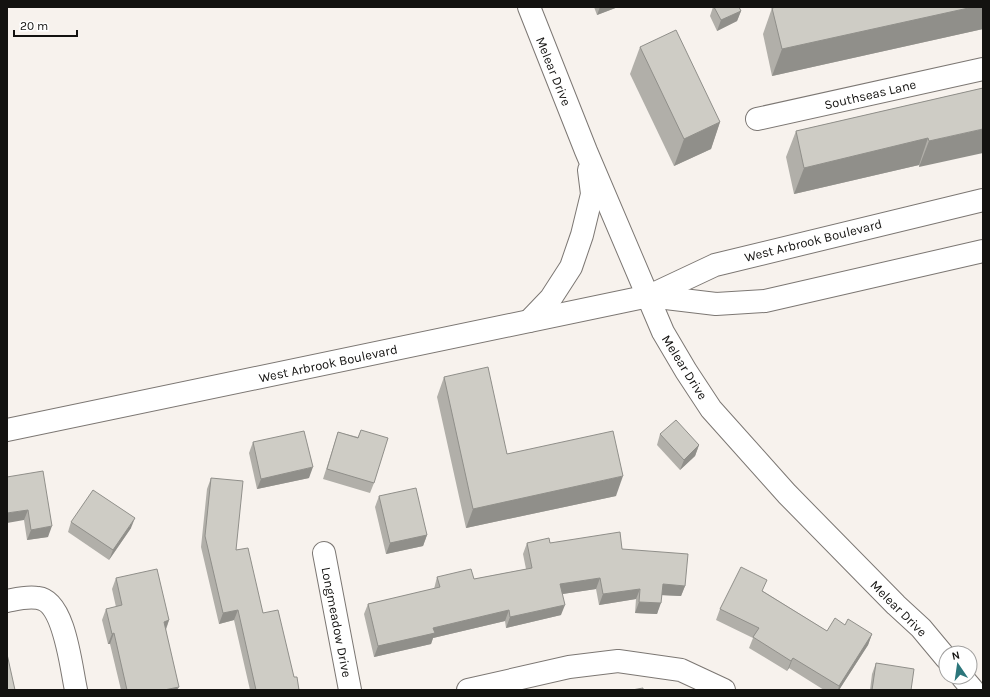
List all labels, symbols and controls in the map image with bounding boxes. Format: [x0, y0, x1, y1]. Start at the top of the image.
scale bar [14, 12, 77, 38]
text: 20 m [20, 19, 48, 33]
street label: Melear Drive [533, 34, 574, 108]
street label: Southseas Lane [823, 77, 918, 112]
street label: West Arbrook Boulevard [743, 216, 884, 265]
street label: Melear Drive [659, 332, 711, 403]
street label: West Arbrook Boulevard [257, 341, 399, 386]
street label: Longmeadow Drive [318, 566, 355, 679]
street label: Melear Drive [867, 577, 930, 640]
north arrow [938, 645, 978, 685]
text: N [951, 649, 961, 663]

